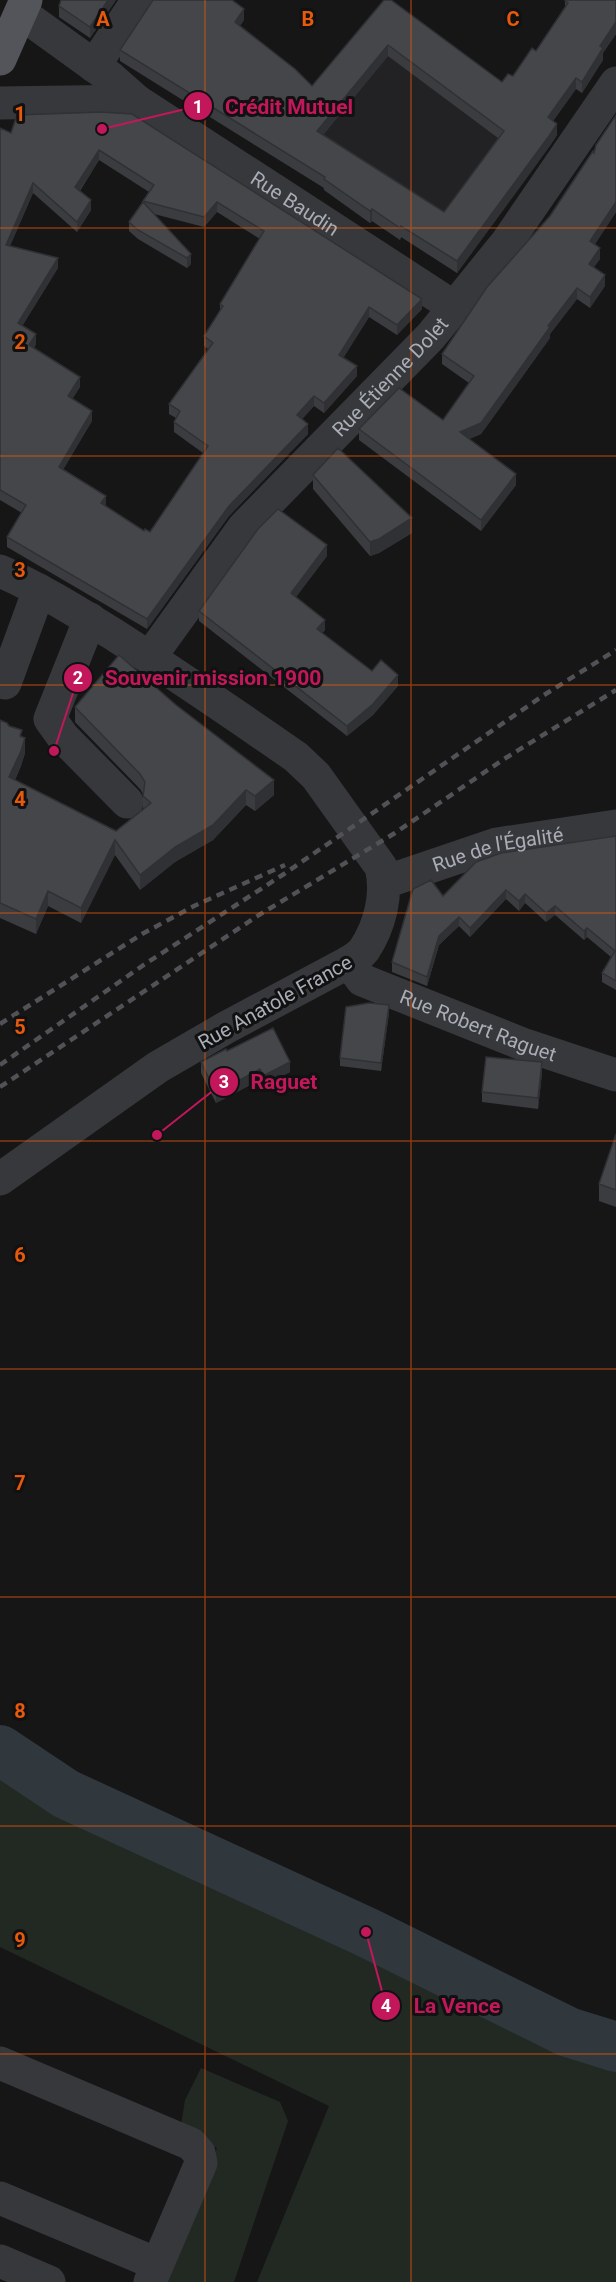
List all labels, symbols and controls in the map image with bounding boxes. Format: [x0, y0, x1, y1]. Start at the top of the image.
text: A [96, 7, 110, 31]
text: B [302, 7, 314, 31]
text: C [506, 7, 520, 31]
callout: Crédit Mutuel [183, 87, 366, 126]
text: Crédit Mutuel [225, 95, 353, 119]
text: 1 [193, 96, 203, 117]
text: 1 [14, 102, 26, 126]
street label: Rue Baudin [246, 166, 344, 241]
street label: Rue Étienne Dolet [327, 312, 453, 442]
text: 2 [14, 330, 26, 354]
text: 3 [14, 558, 26, 582]
callout: Souvenir mission 1900 [63, 658, 334, 697]
text: Souvenir mission 1900 [105, 666, 321, 690]
text: 2 [73, 667, 83, 688]
text: 4 [14, 787, 26, 811]
street label: Rue de l'Égalité [429, 822, 565, 877]
street label: Rue Anatole France [194, 950, 356, 1054]
street label: Rue Robert Raguet [396, 984, 559, 1067]
text: 5 [14, 1015, 26, 1039]
callout: Raguet [209, 1062, 330, 1101]
text: Raguet [251, 1070, 317, 1094]
text: 3 [219, 1071, 229, 1092]
text: 6 [14, 1243, 26, 1267]
text: 7 [14, 1471, 26, 1495]
text: 8 [14, 1699, 26, 1723]
text: 9 [14, 1928, 26, 1952]
callout: La Vence [371, 1987, 512, 2026]
text: La Vence [414, 1994, 500, 2018]
text: 4 [381, 1995, 391, 2016]

